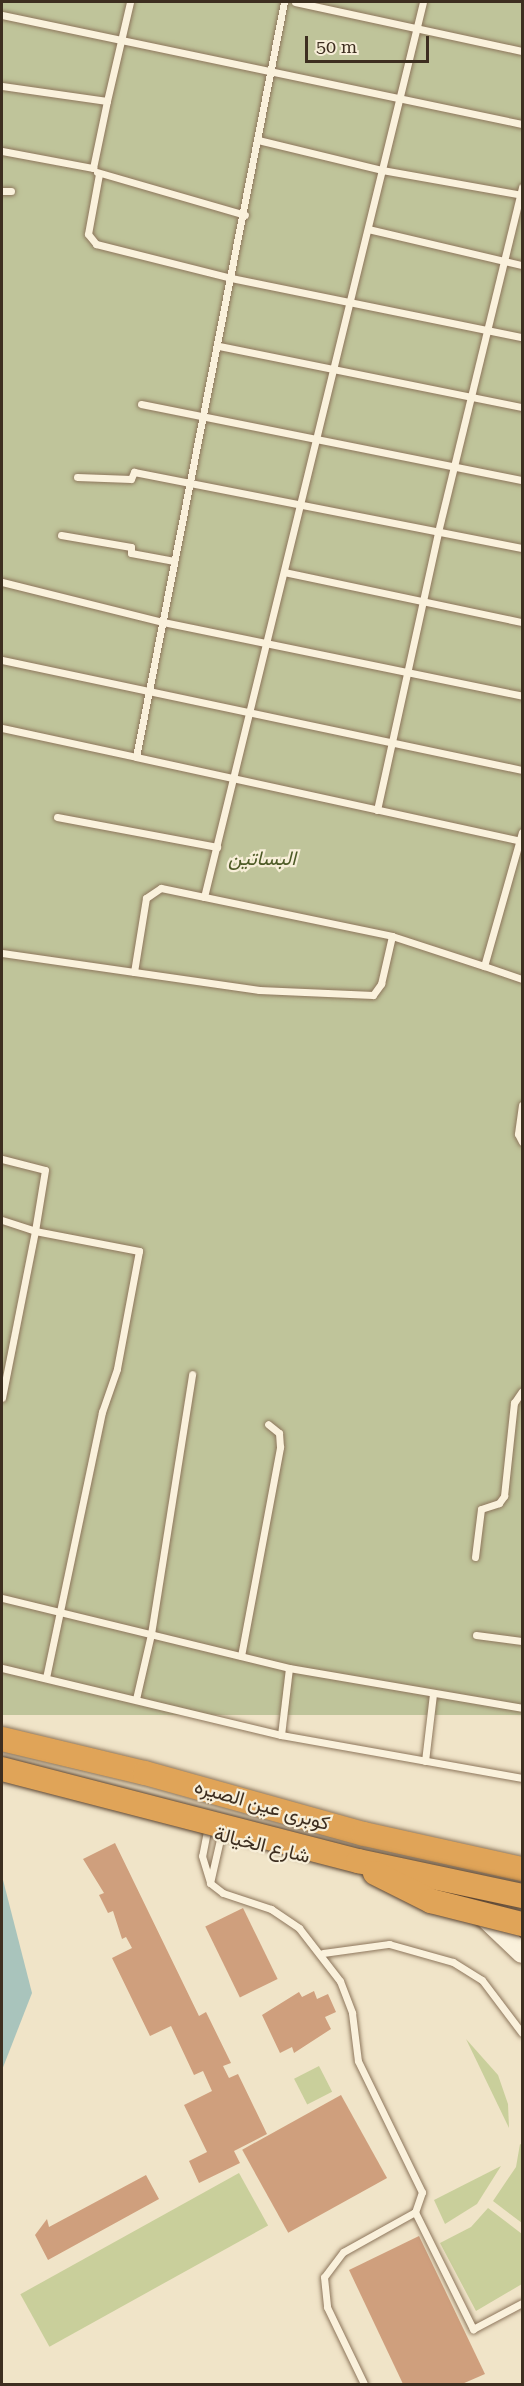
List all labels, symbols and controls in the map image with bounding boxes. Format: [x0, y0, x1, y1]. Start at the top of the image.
scale bar [308, 24, 432, 62]
text: 50 m [316, 36, 357, 57]
park label: البساتين [228, 846, 296, 870]
street label: كوبرى عين الصيره [192, 1774, 332, 1836]
street label: شارع الخيالة [212, 1822, 312, 1868]

